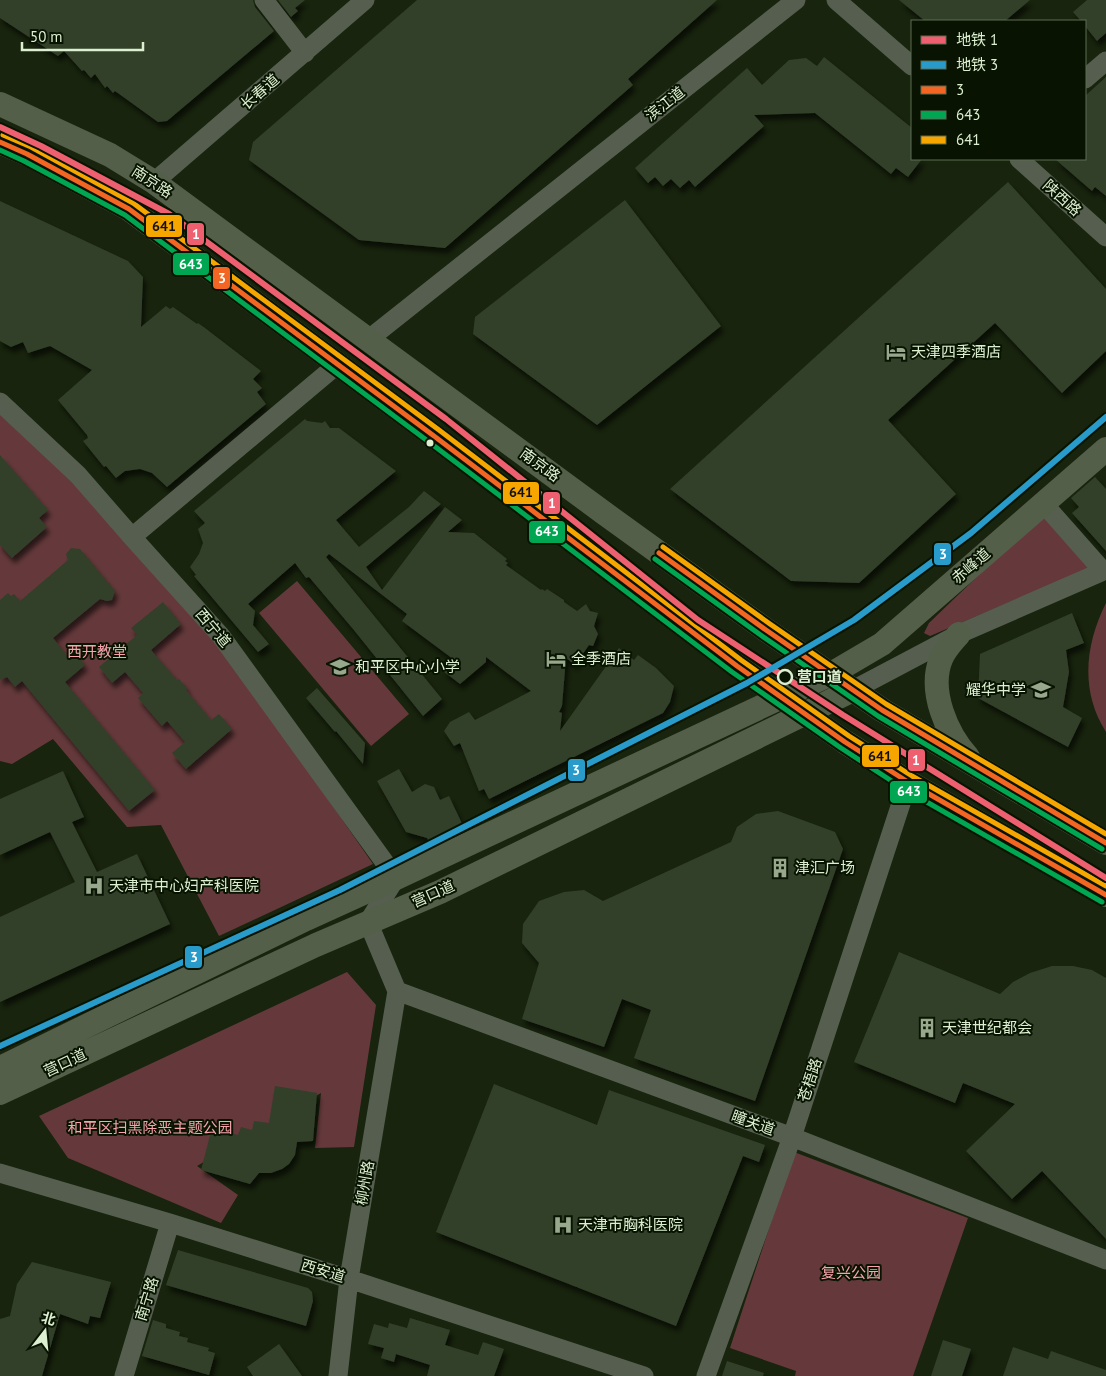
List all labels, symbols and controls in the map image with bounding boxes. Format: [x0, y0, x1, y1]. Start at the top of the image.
scale bar [22, 20, 144, 52]
legend [911, 20, 1086, 160]
text: 50 m [30, 27, 63, 46]
text: 地铁 1 [956, 30, 998, 49]
text: 地铁 3 [956, 55, 998, 74]
street label: 长春道 [236, 70, 283, 114]
text: 3 [956, 80, 964, 99]
street label: 滨江道 [641, 82, 688, 125]
text: 643 [956, 105, 981, 124]
text: 641 [956, 130, 981, 149]
street label: 南京路 [128, 161, 176, 202]
street label: 陕西路 [1039, 176, 1085, 220]
line badge: 641 [145, 214, 183, 238]
text: 641 [152, 217, 176, 235]
line badge: 1 [186, 222, 205, 246]
text: 1 [192, 225, 200, 243]
line badge: 643 [172, 252, 210, 276]
text: 643 [179, 255, 203, 273]
line badge: 3 [212, 266, 231, 290]
text: 3 [218, 269, 226, 287]
hotel icon: 天津四季酒店 [885, 341, 907, 363]
place label: 天津四季酒店 [911, 342, 1001, 361]
unlabelled marker [425, 438, 435, 448]
street label: 南京路 [517, 444, 564, 486]
line badge: 641 [502, 481, 540, 505]
text: 641 [509, 483, 533, 501]
line badge: 1 [542, 491, 561, 515]
text: 1 [548, 494, 556, 512]
line badge: 643 [528, 520, 566, 544]
text: 643 [535, 522, 559, 540]
line badge: 3 [933, 542, 952, 566]
street label: 赤峰道 [947, 544, 994, 588]
text: 3 [939, 545, 947, 563]
street label: 西宁道 [192, 604, 235, 651]
park label: 西开教堂 [67, 642, 127, 661]
hotel icon: 全季酒店 [545, 648, 567, 670]
place label: 全季酒店 [571, 649, 631, 668]
school or university icon: 和平区中心小学 [329, 656, 351, 678]
place label: 和平区中心小学 [355, 657, 460, 676]
place label: 营口道 [797, 667, 842, 686]
marker: 营口道 [777, 669, 793, 685]
school or university icon: 耀华中学 [1030, 679, 1052, 701]
place label: 耀华中学 [966, 680, 1026, 699]
line badge: 641 [861, 744, 900, 768]
text: 641 [868, 747, 892, 765]
line badge: 1 [907, 748, 926, 772]
text: 1 [912, 751, 920, 769]
line badge: 3 [567, 758, 586, 782]
text: 3 [572, 761, 580, 779]
line badge: 643 [889, 780, 928, 804]
text: 643 [897, 782, 921, 800]
building icon: 津汇广场 [769, 857, 791, 879]
place label: 津汇广场 [795, 858, 855, 877]
hospital icon: 天津市中心妇产科医院 [83, 875, 105, 897]
place label: 天津市中心妇产科医院 [109, 876, 259, 895]
street label: 营口道 [408, 876, 457, 911]
line badge: 3 [184, 945, 203, 969]
text: 3 [190, 948, 198, 966]
building icon: 天津世纪都会 [916, 1017, 938, 1039]
place label: 天津世纪都会 [942, 1018, 1032, 1037]
street label: 营口道 [40, 1044, 89, 1081]
street label: 苍梧路 [794, 1056, 826, 1104]
street label: 瞳关道 [729, 1106, 778, 1139]
park label: 和平区扫黑除恶主题公园 [67, 1118, 233, 1137]
street label: 柳州路 [351, 1159, 378, 1207]
hospital icon: 天津市胸科医院 [552, 1214, 574, 1236]
place label: 天津市胸科医院 [578, 1215, 683, 1234]
street label: 西安道 [299, 1255, 347, 1286]
park label: 复兴公园 [821, 1263, 881, 1282]
street label: 南宁路 [131, 1275, 162, 1323]
north arrow [20, 1306, 70, 1356]
text: 北 [39, 1308, 58, 1329]

